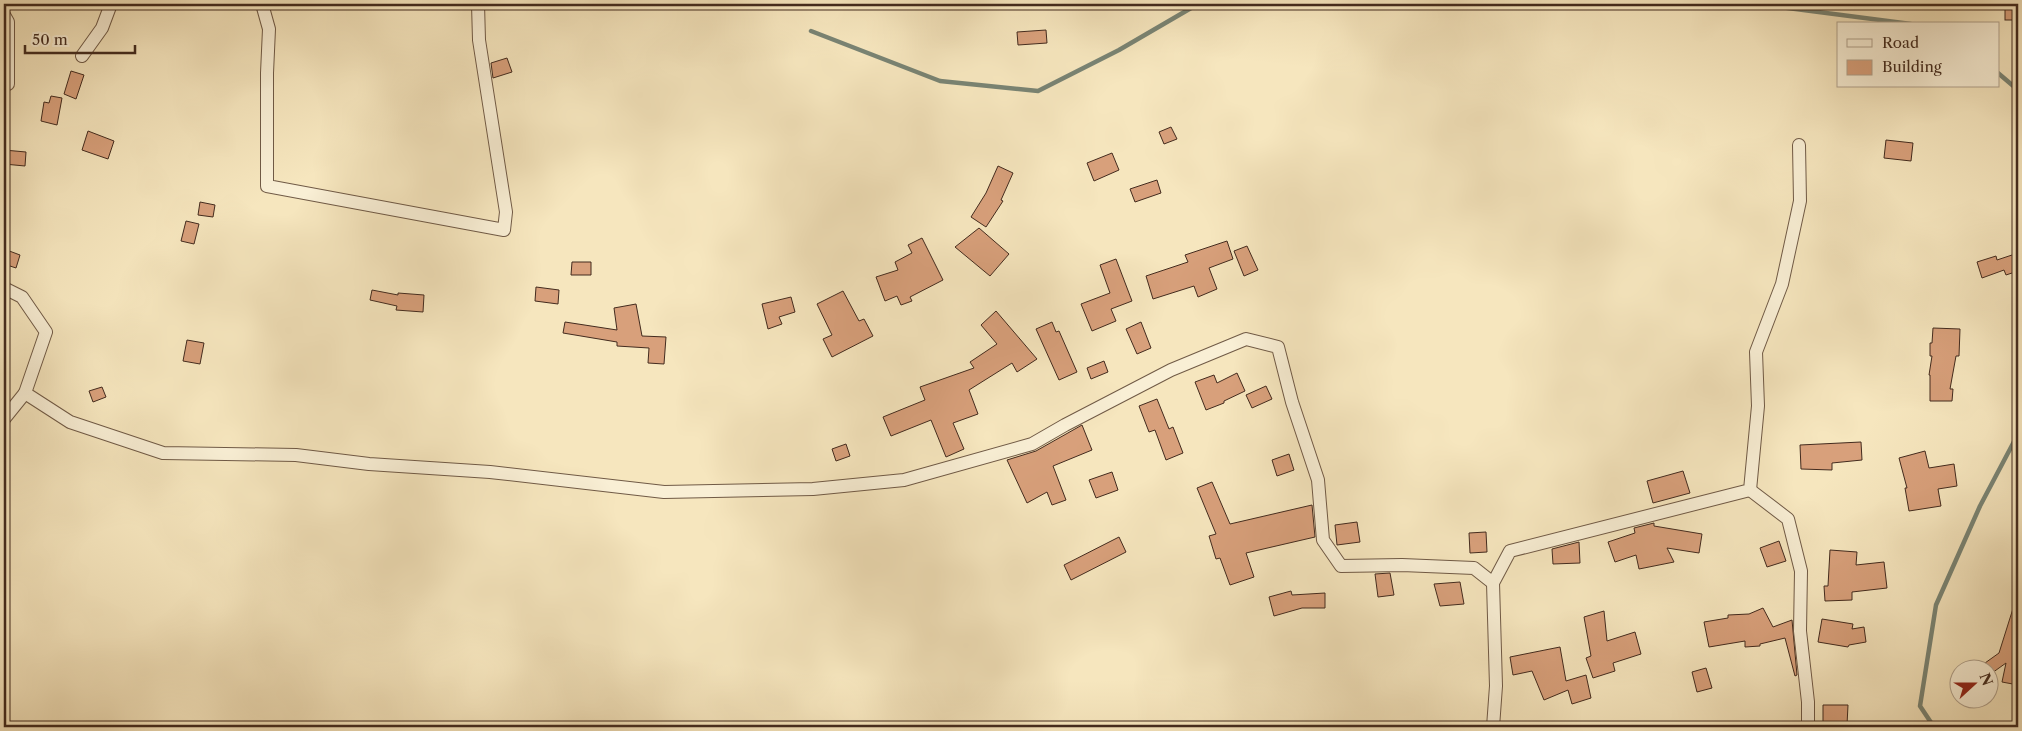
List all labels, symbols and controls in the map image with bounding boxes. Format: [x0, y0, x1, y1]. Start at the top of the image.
scale bar [25, 22, 135, 54]
legend [1837, 22, 2000, 88]
text: 50 m [32, 30, 68, 49]
text: Road [1882, 33, 1919, 52]
text: Building [1882, 57, 1942, 76]
north arrow [1950, 658, 2000, 708]
text: N [1976, 670, 1997, 688]

